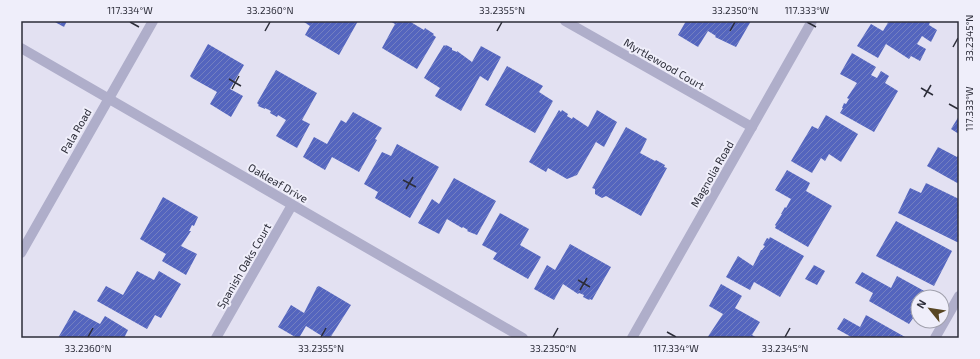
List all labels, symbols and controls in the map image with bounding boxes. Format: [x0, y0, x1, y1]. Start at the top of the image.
text: 117.334°W [107, 4, 153, 16]
text: 33.2360°N [246, 4, 294, 16]
text: 33.2355°N [479, 4, 525, 16]
text: 33.2350°N [712, 4, 758, 16]
text: 117.333°W [785, 4, 830, 16]
text: 33.2345°N [963, 15, 975, 61]
street label: Myrtlewood Court [622, 35, 707, 92]
text: 117.333°W [963, 86, 975, 131]
street label: Pala Road [58, 106, 94, 155]
street label: Magnolia Road [687, 138, 736, 209]
street label: Oakleaf Drive [246, 160, 310, 205]
street label: Spanish Oaks Court [214, 221, 273, 311]
north arrow [910, 289, 950, 329]
text: N [913, 297, 929, 310]
text: 33.2360°N [64, 342, 112, 354]
text: 33.2355°N [298, 342, 344, 354]
text: 33.2350°N [530, 342, 576, 354]
text: 117.334°W [653, 342, 699, 354]
text: 33.2345°N [762, 342, 808, 354]

